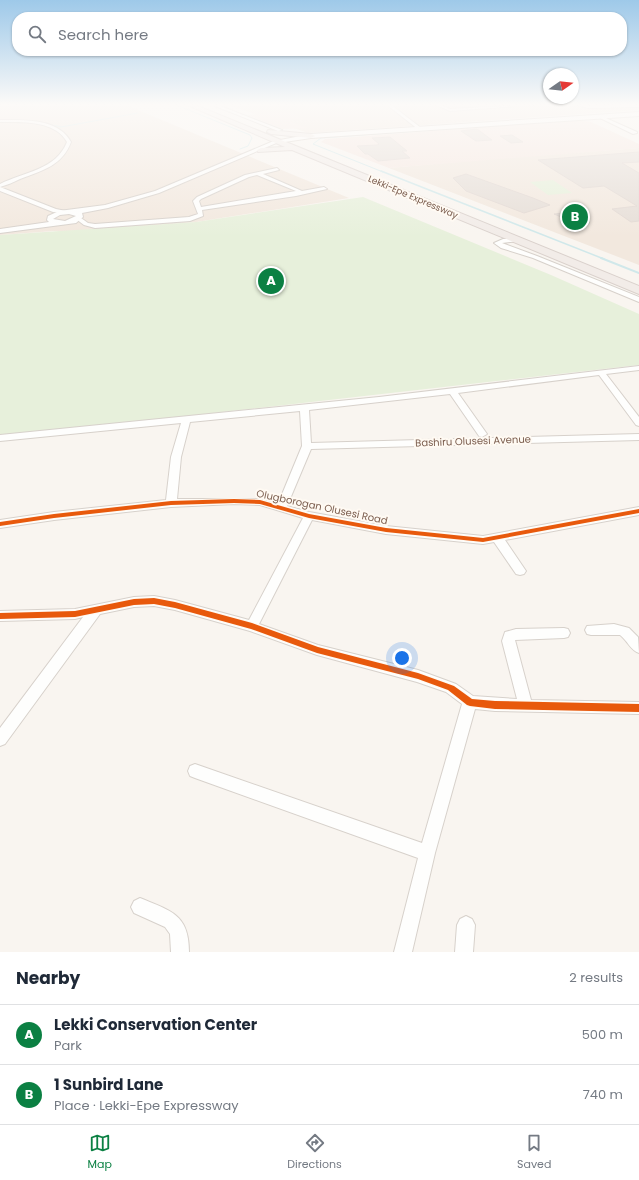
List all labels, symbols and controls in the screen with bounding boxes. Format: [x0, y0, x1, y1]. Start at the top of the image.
search box [12, 12, 627, 56]
icon: search [26, 23, 48, 45]
text: Search here [58, 24, 148, 45]
north arrow [543, 68, 579, 104]
street label: Lekki-Epe Expressway [366, 173, 460, 221]
pin: B [562, 202, 588, 232]
pin: A [258, 266, 284, 296]
street label: Bashiru Olusesi Avenue [415, 431, 531, 451]
street label: Olugborogan Olusesi Road [255, 486, 389, 528]
your location [392, 648, 412, 668]
text: Nearby [16, 966, 80, 990]
text: 2 results [569, 968, 623, 987]
text: Lekki Conservation Center [54, 1014, 257, 1035]
text: A [24, 1025, 34, 1044]
text: 500 m [582, 1025, 623, 1044]
text: Park [54, 1036, 82, 1055]
text: 1 Sunbird Lane [54, 1074, 163, 1095]
text: B [25, 1085, 33, 1104]
text: 740 m [583, 1085, 623, 1104]
text: Place · Lekki-Epe Expressway [54, 1096, 239, 1115]
tab: Map [88, 1132, 112, 1173]
tab: Directions [287, 1132, 342, 1173]
tab: Saved [517, 1132, 551, 1173]

